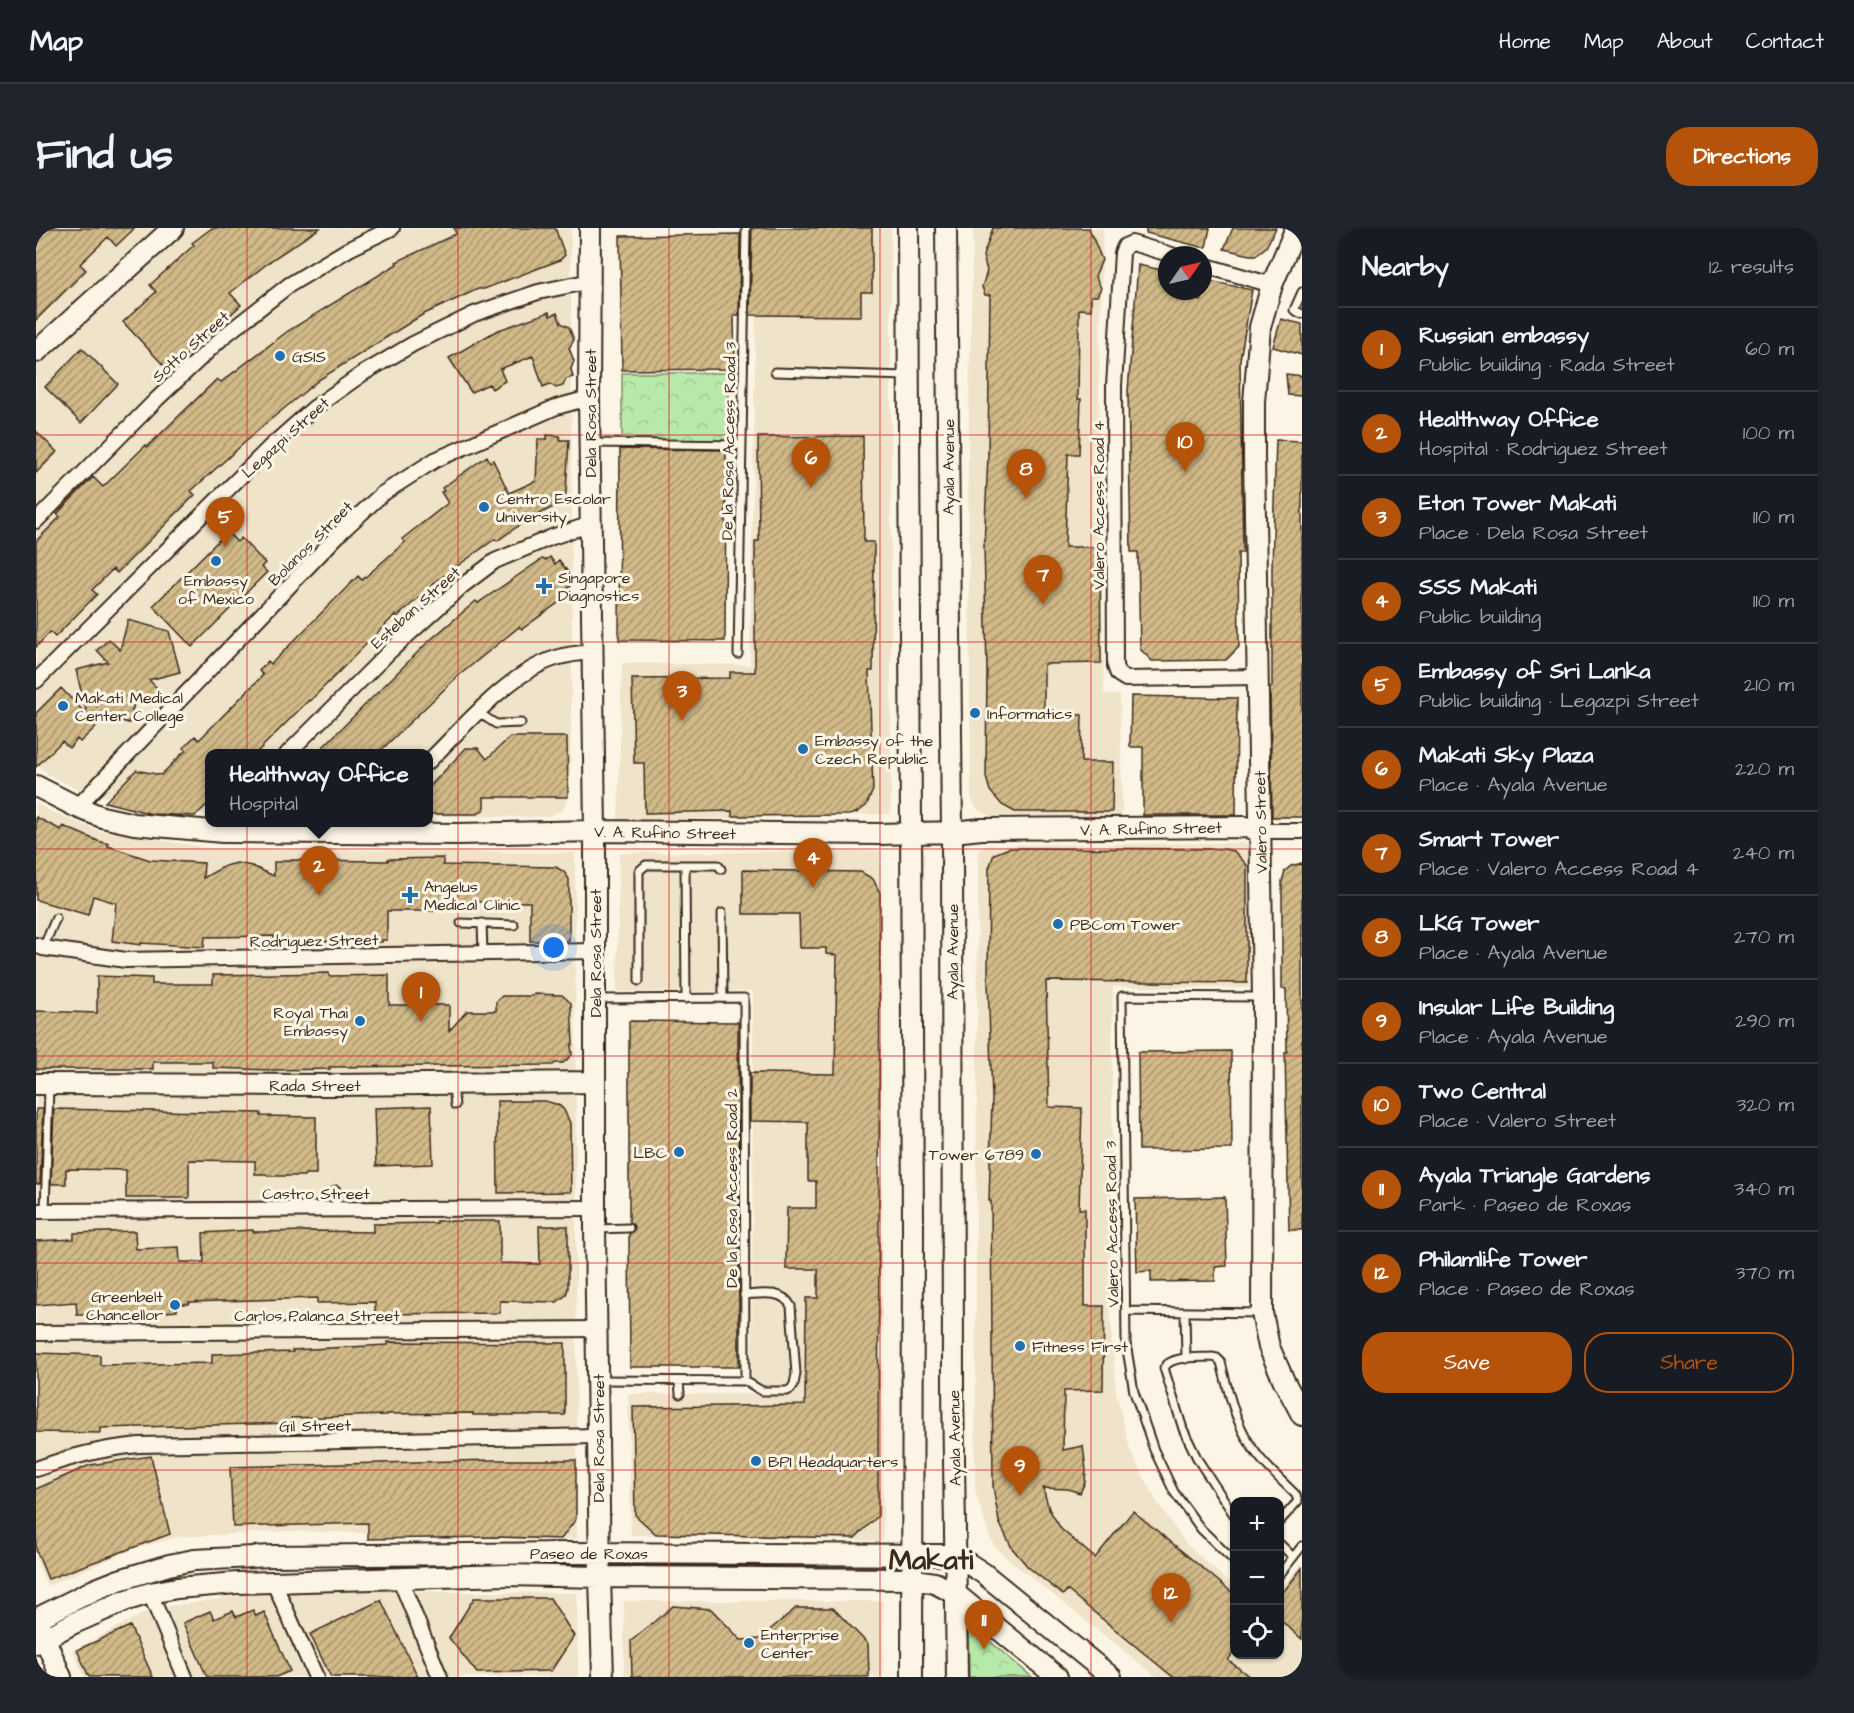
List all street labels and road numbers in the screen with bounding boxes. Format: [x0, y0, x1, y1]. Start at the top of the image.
street label: Sotto Street [147, 306, 234, 387]
street label: De la Rosa Access Road 3 [716, 342, 742, 540]
street label: Dela Rosa Street [580, 348, 602, 477]
street label: Legazpi Street [237, 392, 335, 484]
street label: Ayala Avenue [938, 419, 961, 515]
street label: Valero Access Road 4 [1088, 420, 1110, 590]
street label: Bolanos Street [263, 496, 358, 591]
street label: Esteban Street [366, 561, 466, 654]
street label: Valero Street [1249, 770, 1273, 874]
street label: V. A. Rufino Street [1080, 817, 1223, 841]
street label: V. A. Rufino Street [594, 821, 737, 845]
street label: Dela Rosa Street [585, 888, 607, 1017]
street label: Ayala Avenue [942, 904, 965, 1000]
street label: Rodriguez Street [250, 929, 379, 954]
street label: Rada Street [269, 1075, 361, 1097]
street label: De la Rosa Access Road 2 [721, 1088, 743, 1288]
street label: Valero Access Road 3 [1100, 1141, 1124, 1307]
street label: Castro Street [262, 1183, 370, 1205]
street label: Carlos Palanca Street [234, 1305, 400, 1327]
street label: Dela Rosa Street [588, 1373, 610, 1502]
street label: Ayala Avenue [943, 1389, 968, 1486]
street label: Gil Street [279, 1414, 352, 1438]
street label: Paseo de Roxas [530, 1543, 648, 1565]

